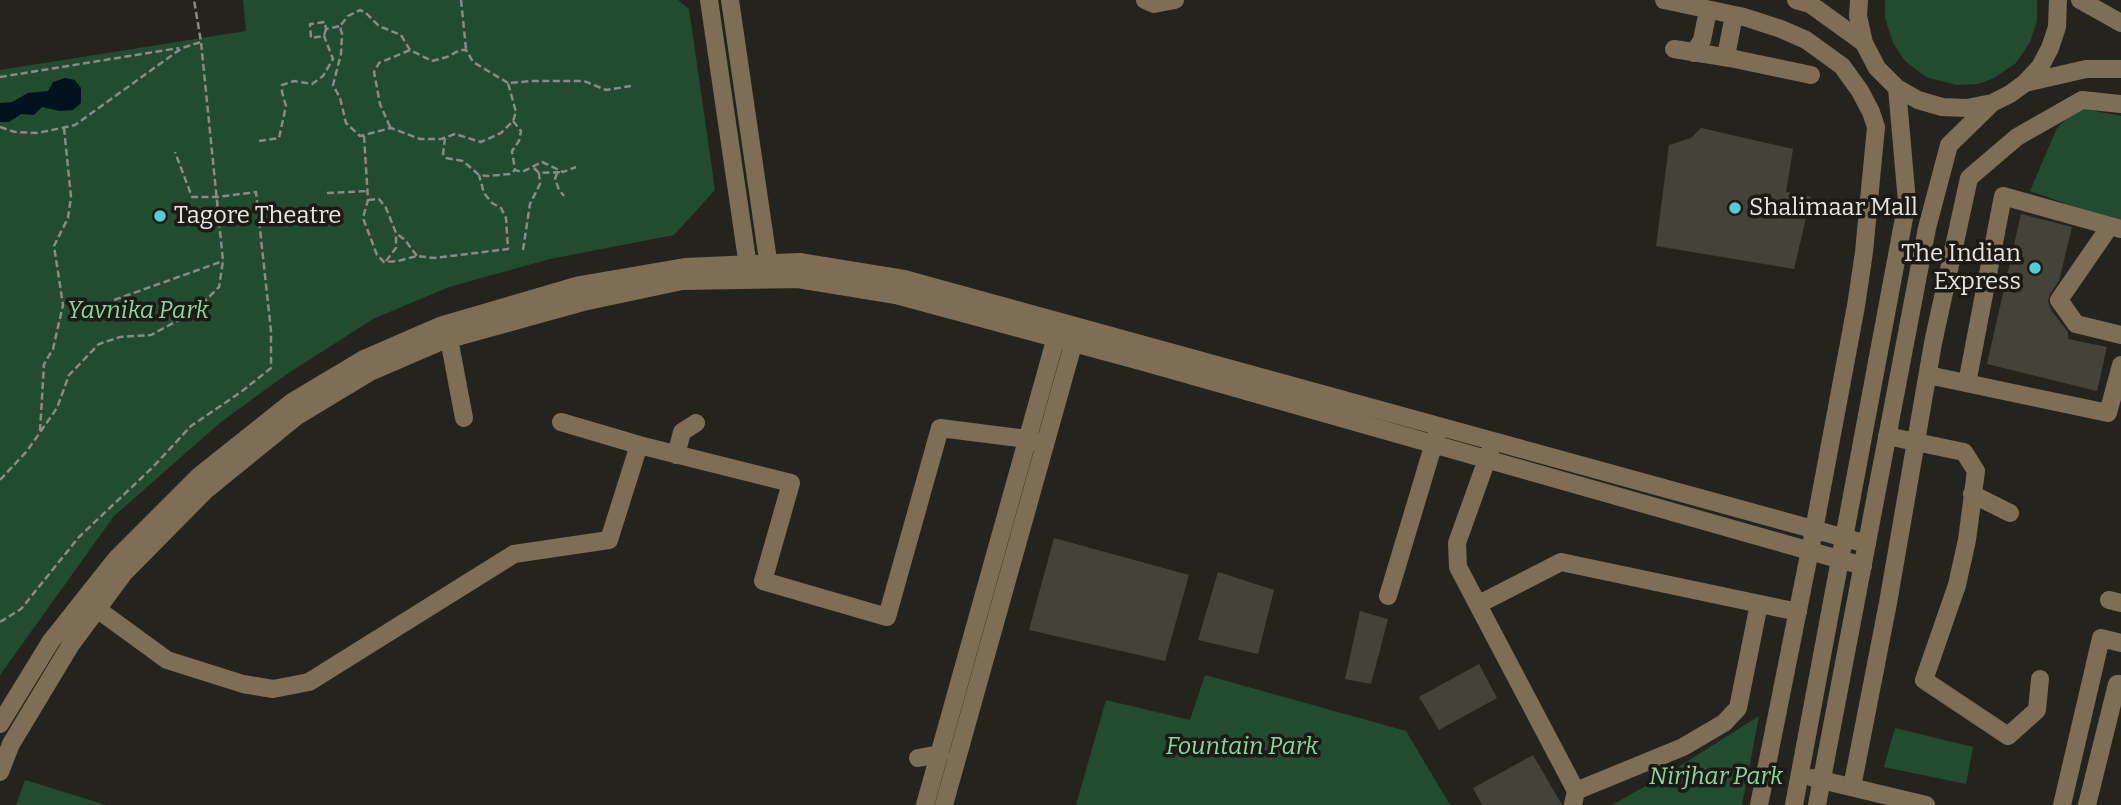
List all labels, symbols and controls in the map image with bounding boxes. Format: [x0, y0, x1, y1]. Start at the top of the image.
place label: Shalimaar Mall [1749, 194, 1918, 222]
marker: Shalimaar Mall [1727, 200, 1743, 216]
place label: Tagore Theatre [174, 202, 341, 230]
marker: Tagore Theatre [152, 208, 168, 224]
place label: The Indian Express [1901, 240, 2021, 296]
marker: The Indian Express [2027, 260, 2043, 276]
park label: Yavnika Park [67, 297, 209, 325]
park label: Fountain Park [1166, 733, 1318, 761]
park label: Nirjhar Park [1649, 763, 1783, 791]

